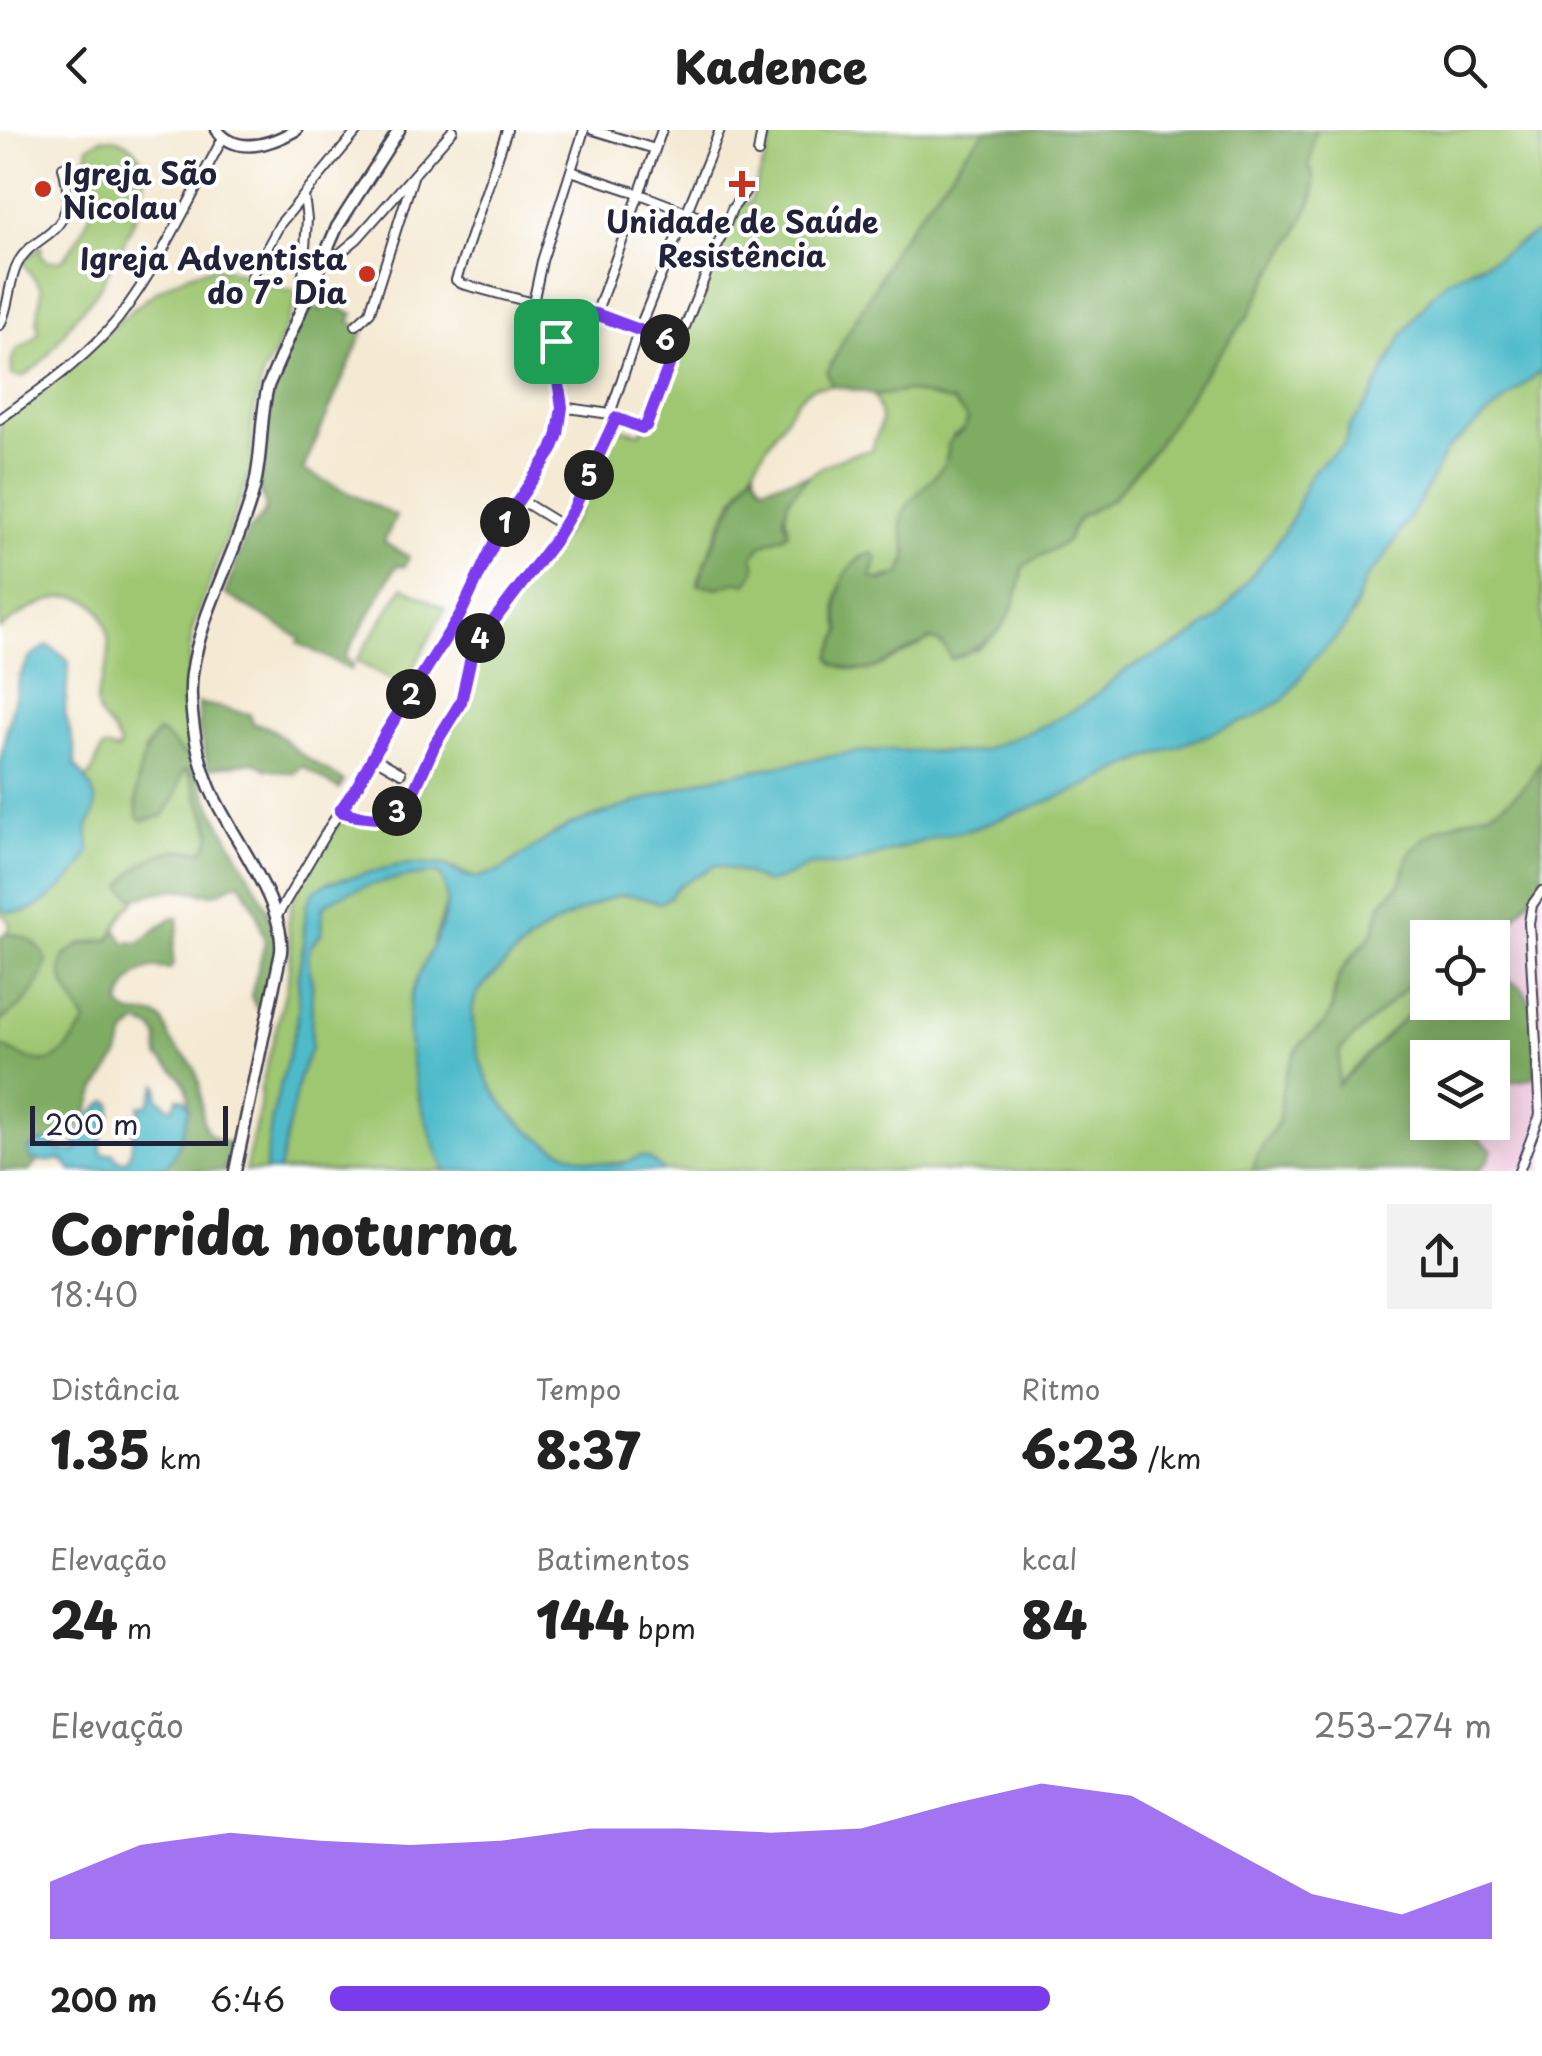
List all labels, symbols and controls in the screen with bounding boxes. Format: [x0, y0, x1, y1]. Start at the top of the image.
text: Kadence [675, 31, 867, 99]
icon: back [50, 38, 105, 93]
icon: search [1437, 38, 1492, 93]
place label: Igreja São Nicolau [63, 150, 217, 229]
marker: Unidade de Saúde Resistência [729, 171, 755, 197]
marker: Igreja São Nicolau [32, 178, 54, 200]
place label: Unidade de Saúde Resistência [606, 198, 878, 277]
place label: Igreja Adventista do 7˚ Dia [80, 235, 348, 314]
marker: Igreja Adventista do 7˚ Dia [356, 263, 378, 285]
pin [514, 299, 599, 384]
icon: arrive [529, 314, 584, 369]
pin: 6 [640, 314, 690, 364]
text: 6 [655, 317, 675, 360]
pin: 5 [564, 450, 614, 500]
text: 5 [580, 453, 598, 496]
pin: 1 [480, 497, 530, 547]
text: 1 [498, 500, 512, 543]
pin: 4 [455, 613, 505, 663]
text: 4 [470, 616, 490, 659]
pin: 2 [386, 669, 436, 719]
text: 2 [401, 672, 421, 715]
pin: 3 [372, 786, 422, 836]
text: 3 [388, 789, 406, 832]
map controls [1410, 920, 1510, 1140]
button: locate [1410, 920, 1510, 1020]
button: layers [1410, 1040, 1510, 1140]
scale bar [30, 1101, 228, 1146]
text: 200 m [45, 1102, 138, 1145]
text: Corrida noturna [50, 1191, 518, 1274]
button: share [1387, 1204, 1492, 1309]
text: 18:40 [50, 1270, 138, 1318]
text: Distância [50, 1367, 179, 1410]
text: Tempo [536, 1367, 621, 1410]
text: Ritmo [1021, 1367, 1100, 1410]
text: 1.35 [50, 1410, 150, 1486]
text: 8:37 [536, 1410, 640, 1486]
text: 6:23 [1021, 1410, 1139, 1486]
text: km [150, 1436, 202, 1479]
text: /km [1139, 1436, 1201, 1479]
text: Elevação [50, 1537, 167, 1580]
text: Batimentos [536, 1537, 690, 1580]
text: kcal [1021, 1537, 1077, 1580]
text: 24 [50, 1580, 118, 1656]
text: 144 [536, 1580, 629, 1656]
text: 84 [1021, 1580, 1087, 1656]
text: m [118, 1606, 152, 1649]
text: bpm [629, 1606, 696, 1649]
text: Elevação [50, 1701, 184, 1749]
text: 253–274 m [1313, 1701, 1492, 1749]
text: 200 m [50, 1975, 157, 2023]
text: 6:46 [210, 1975, 285, 2023]

